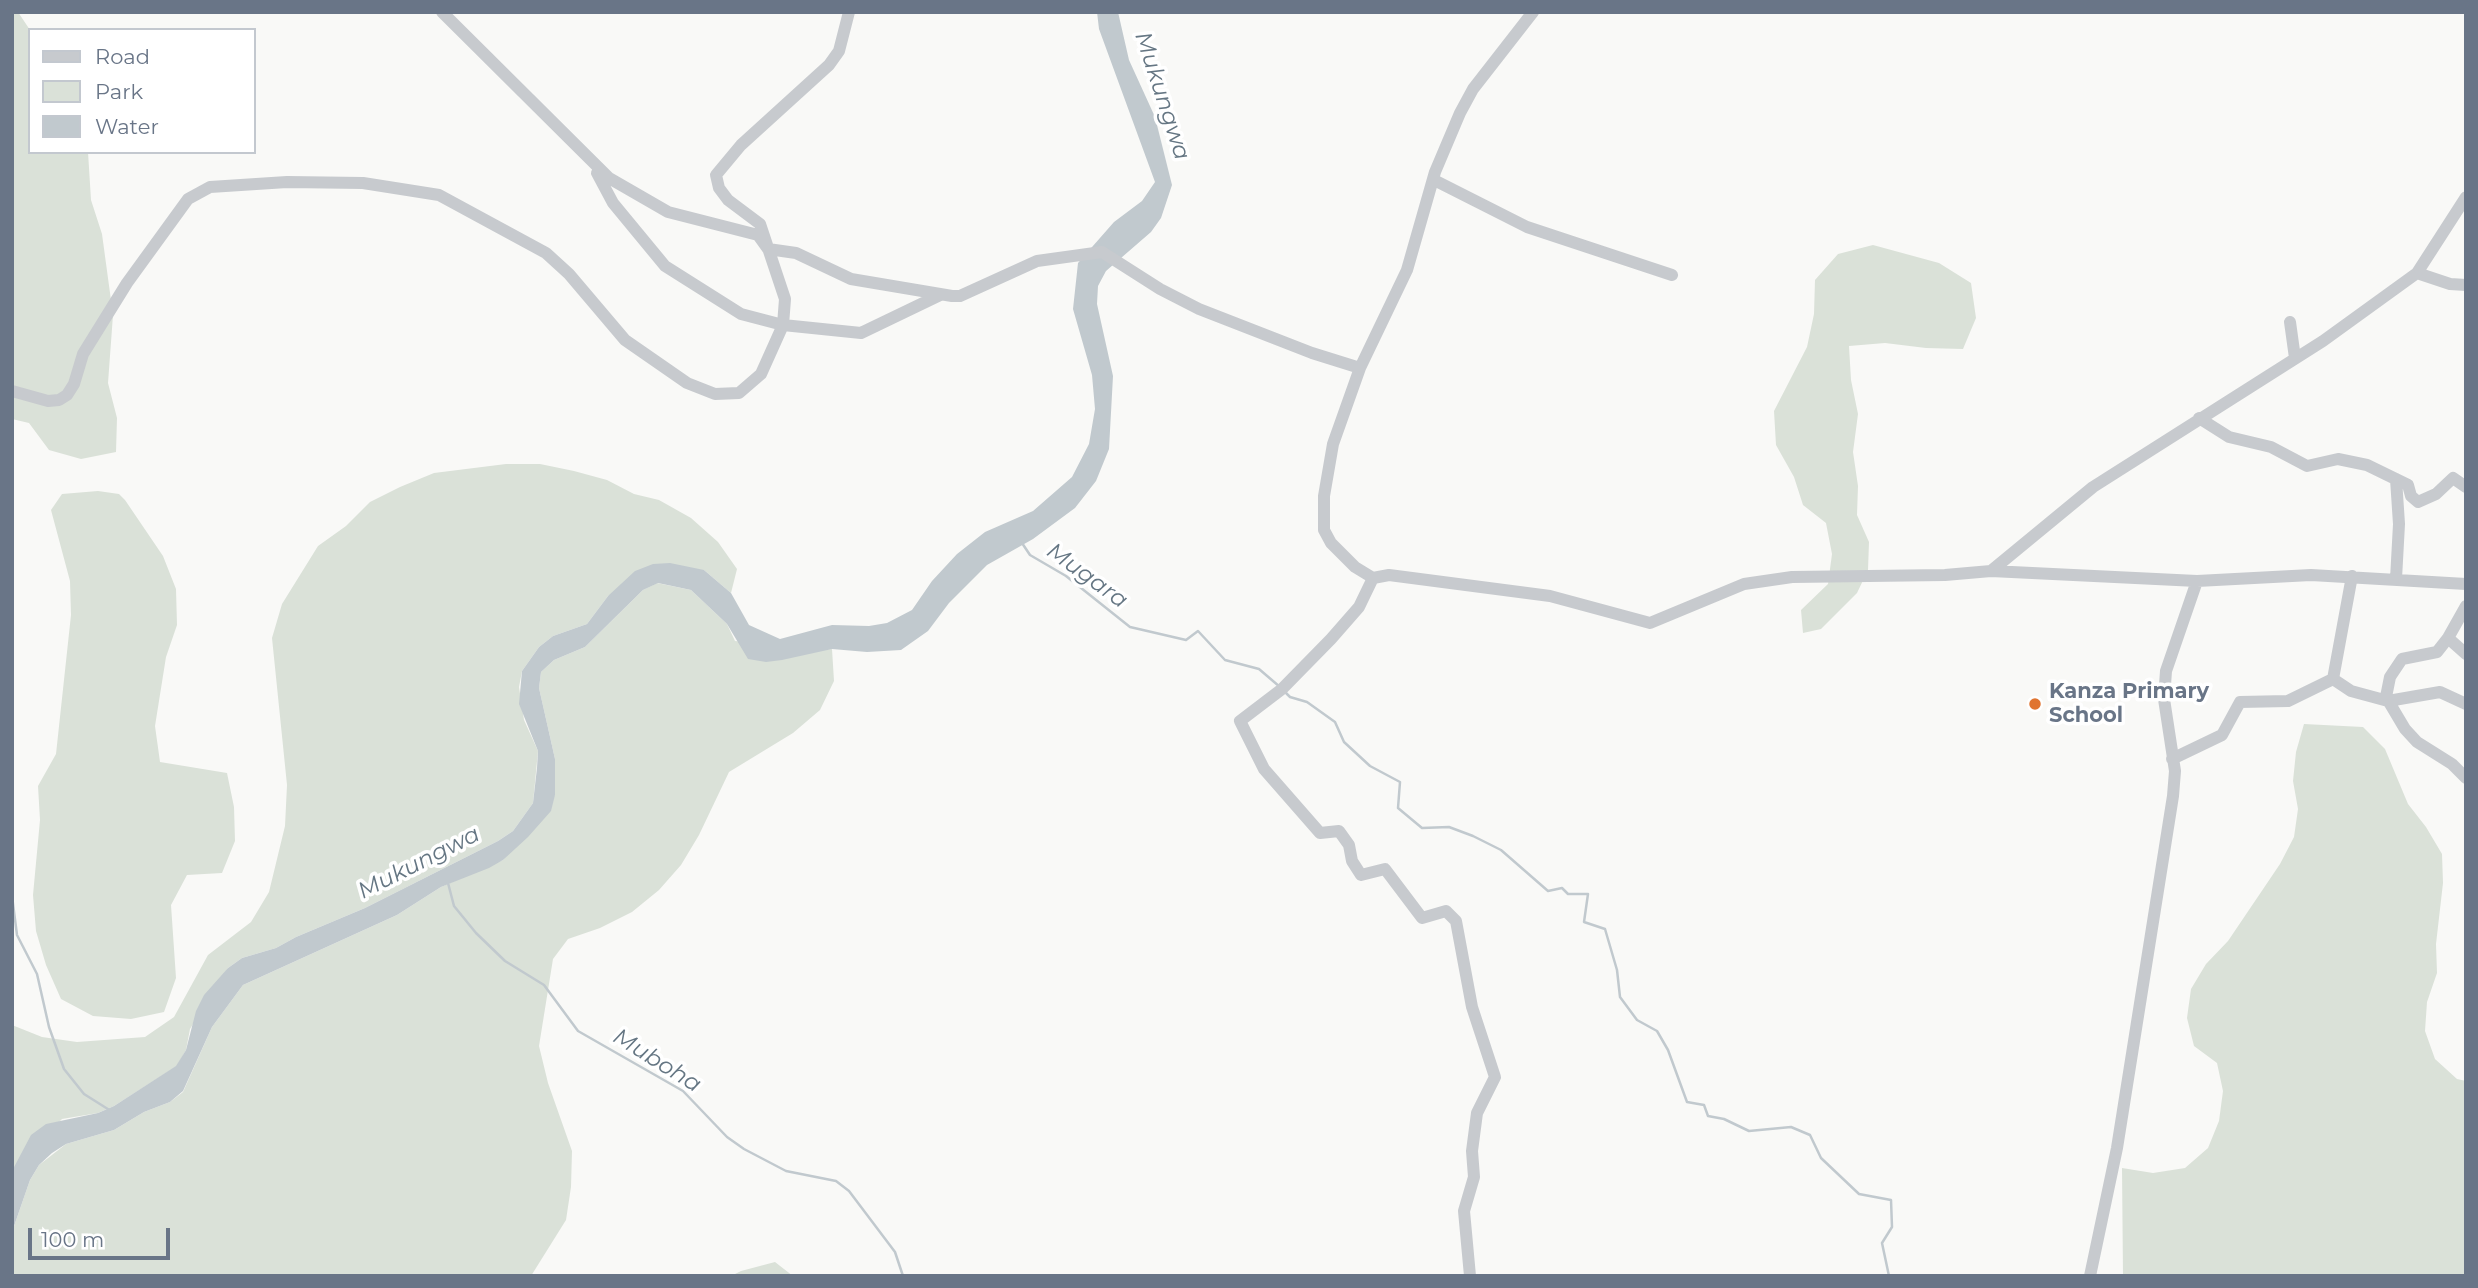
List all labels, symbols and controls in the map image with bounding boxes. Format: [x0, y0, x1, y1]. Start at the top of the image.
legend [28, 28, 256, 154]
water label: Mukungwa [1128, 28, 1196, 164]
text: Road [95, 44, 150, 69]
text: Park [95, 79, 143, 104]
text: Water [95, 114, 159, 139]
water label: Mugara [1041, 537, 1133, 615]
place label: Kanza Primary School [2049, 679, 2209, 729]
marker: Kanza Primary School [2027, 696, 2043, 712]
water label: Mukungwa [353, 820, 485, 906]
water label: Muboha [608, 1023, 706, 1099]
scale bar [32, 1214, 173, 1258]
text: 100 m [41, 1227, 104, 1252]

